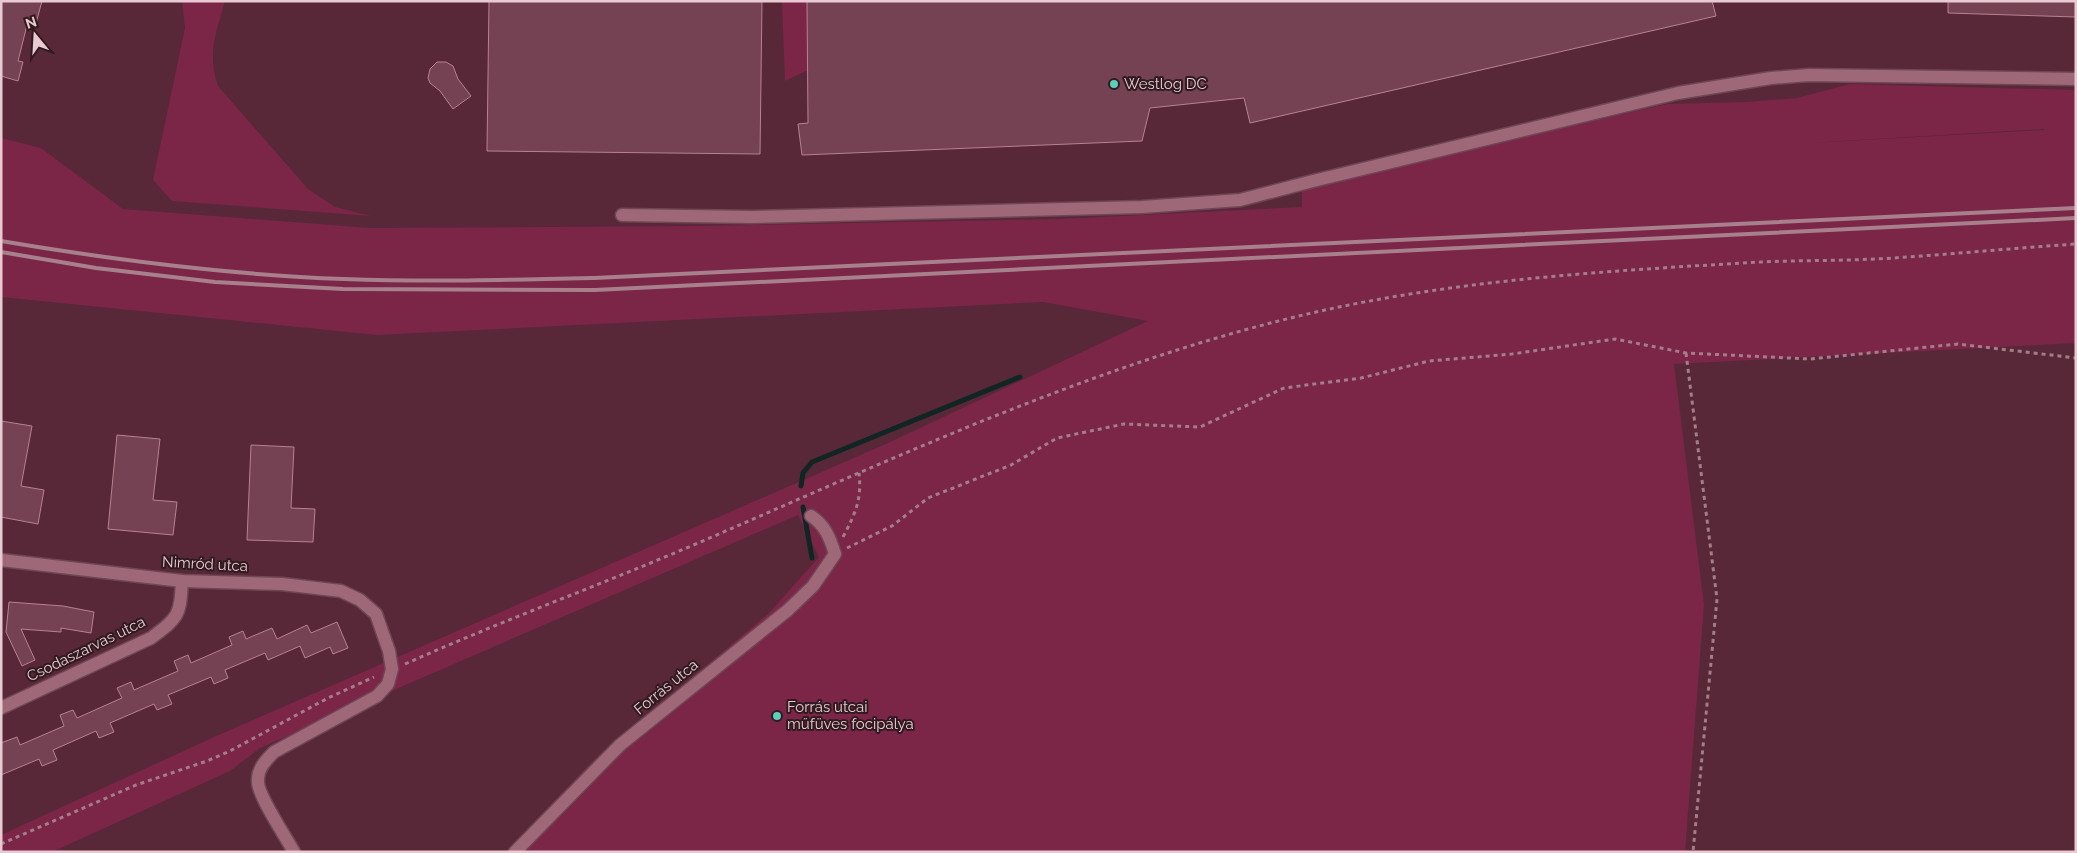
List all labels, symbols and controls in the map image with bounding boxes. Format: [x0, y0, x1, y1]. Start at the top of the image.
north arrow [10, 10, 60, 60]
text: N [23, 13, 39, 32]
place label: Westlog DC [1124, 75, 1207, 93]
marker: Westlog DC [1108, 78, 1120, 90]
street label: Nimród utca [162, 553, 248, 575]
street label: Csodaszarvas utca [24, 613, 148, 685]
street label: Forrás utca [630, 656, 702, 718]
place label: Forrás utcai műfüves focipálya [787, 698, 914, 733]
marker: Forrás utcai műfüves focipálya [771, 710, 783, 722]

